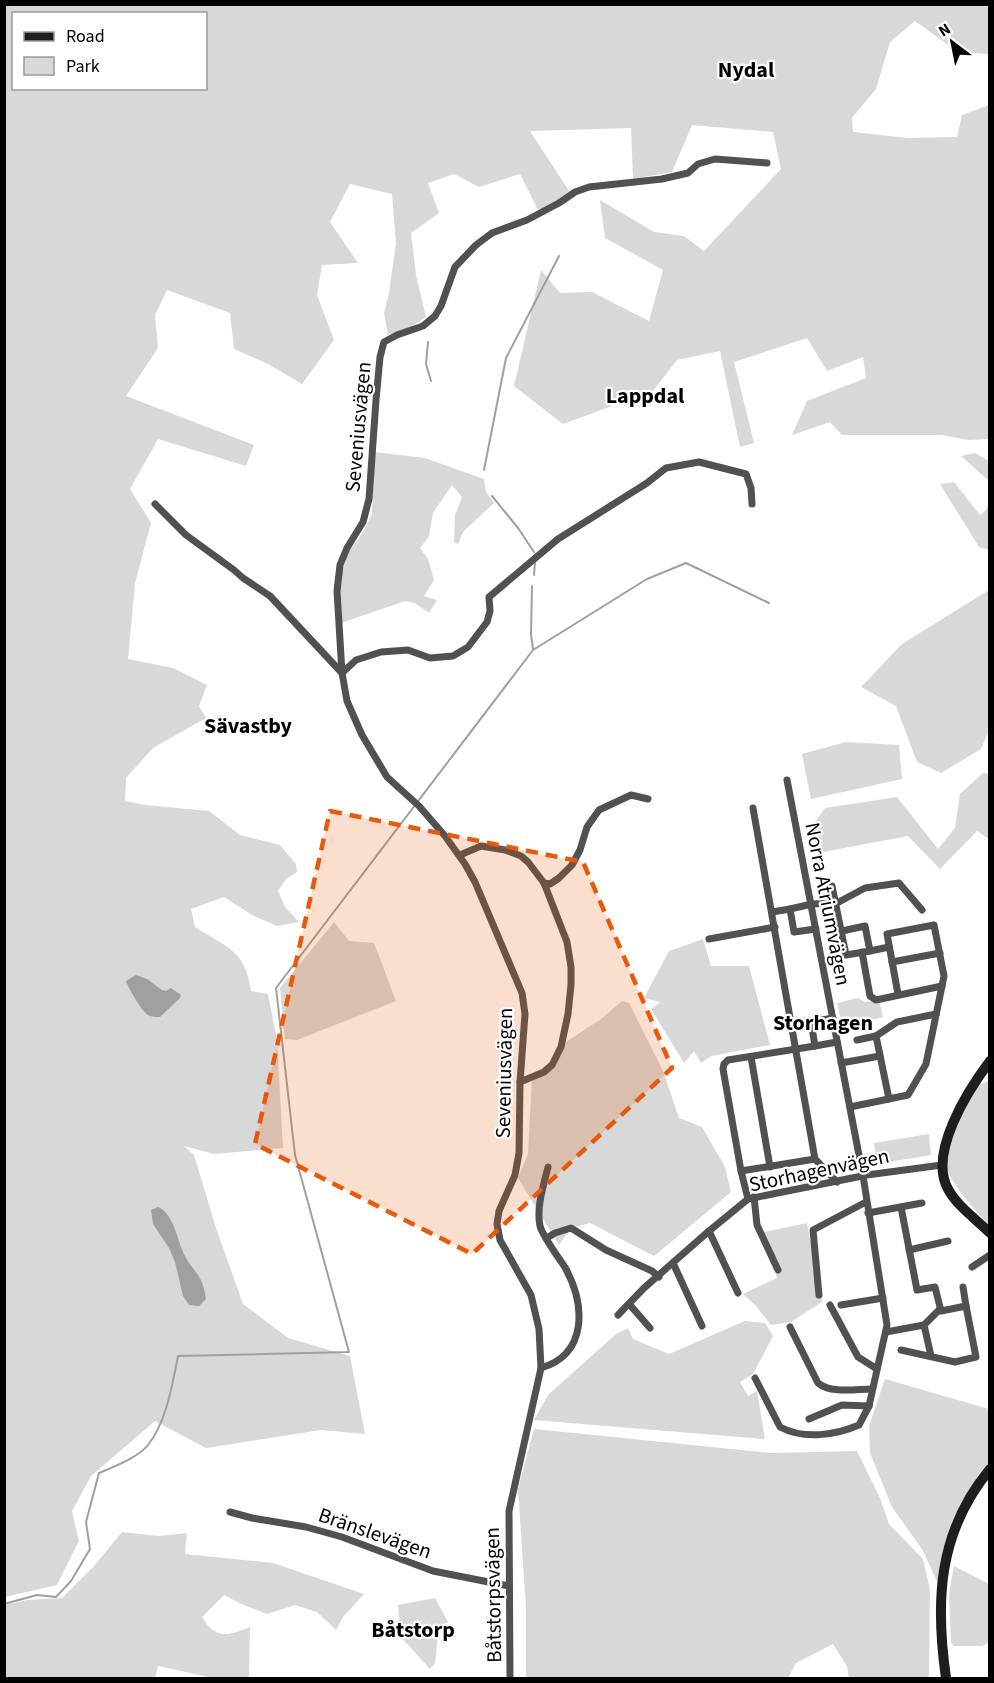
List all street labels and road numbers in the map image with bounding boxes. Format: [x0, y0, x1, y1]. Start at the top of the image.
street label: Seveniusvägen [337, 360, 379, 494]
street label: Norra Atriumvägen [797, 820, 859, 988]
street label: Seveniusvägen [488, 1007, 520, 1139]
street label: Storhagenvägen [746, 1141, 892, 1199]
street label: Bränslevägen [314, 1500, 436, 1566]
street label: Båtstorpsvägen [477, 1527, 509, 1663]

